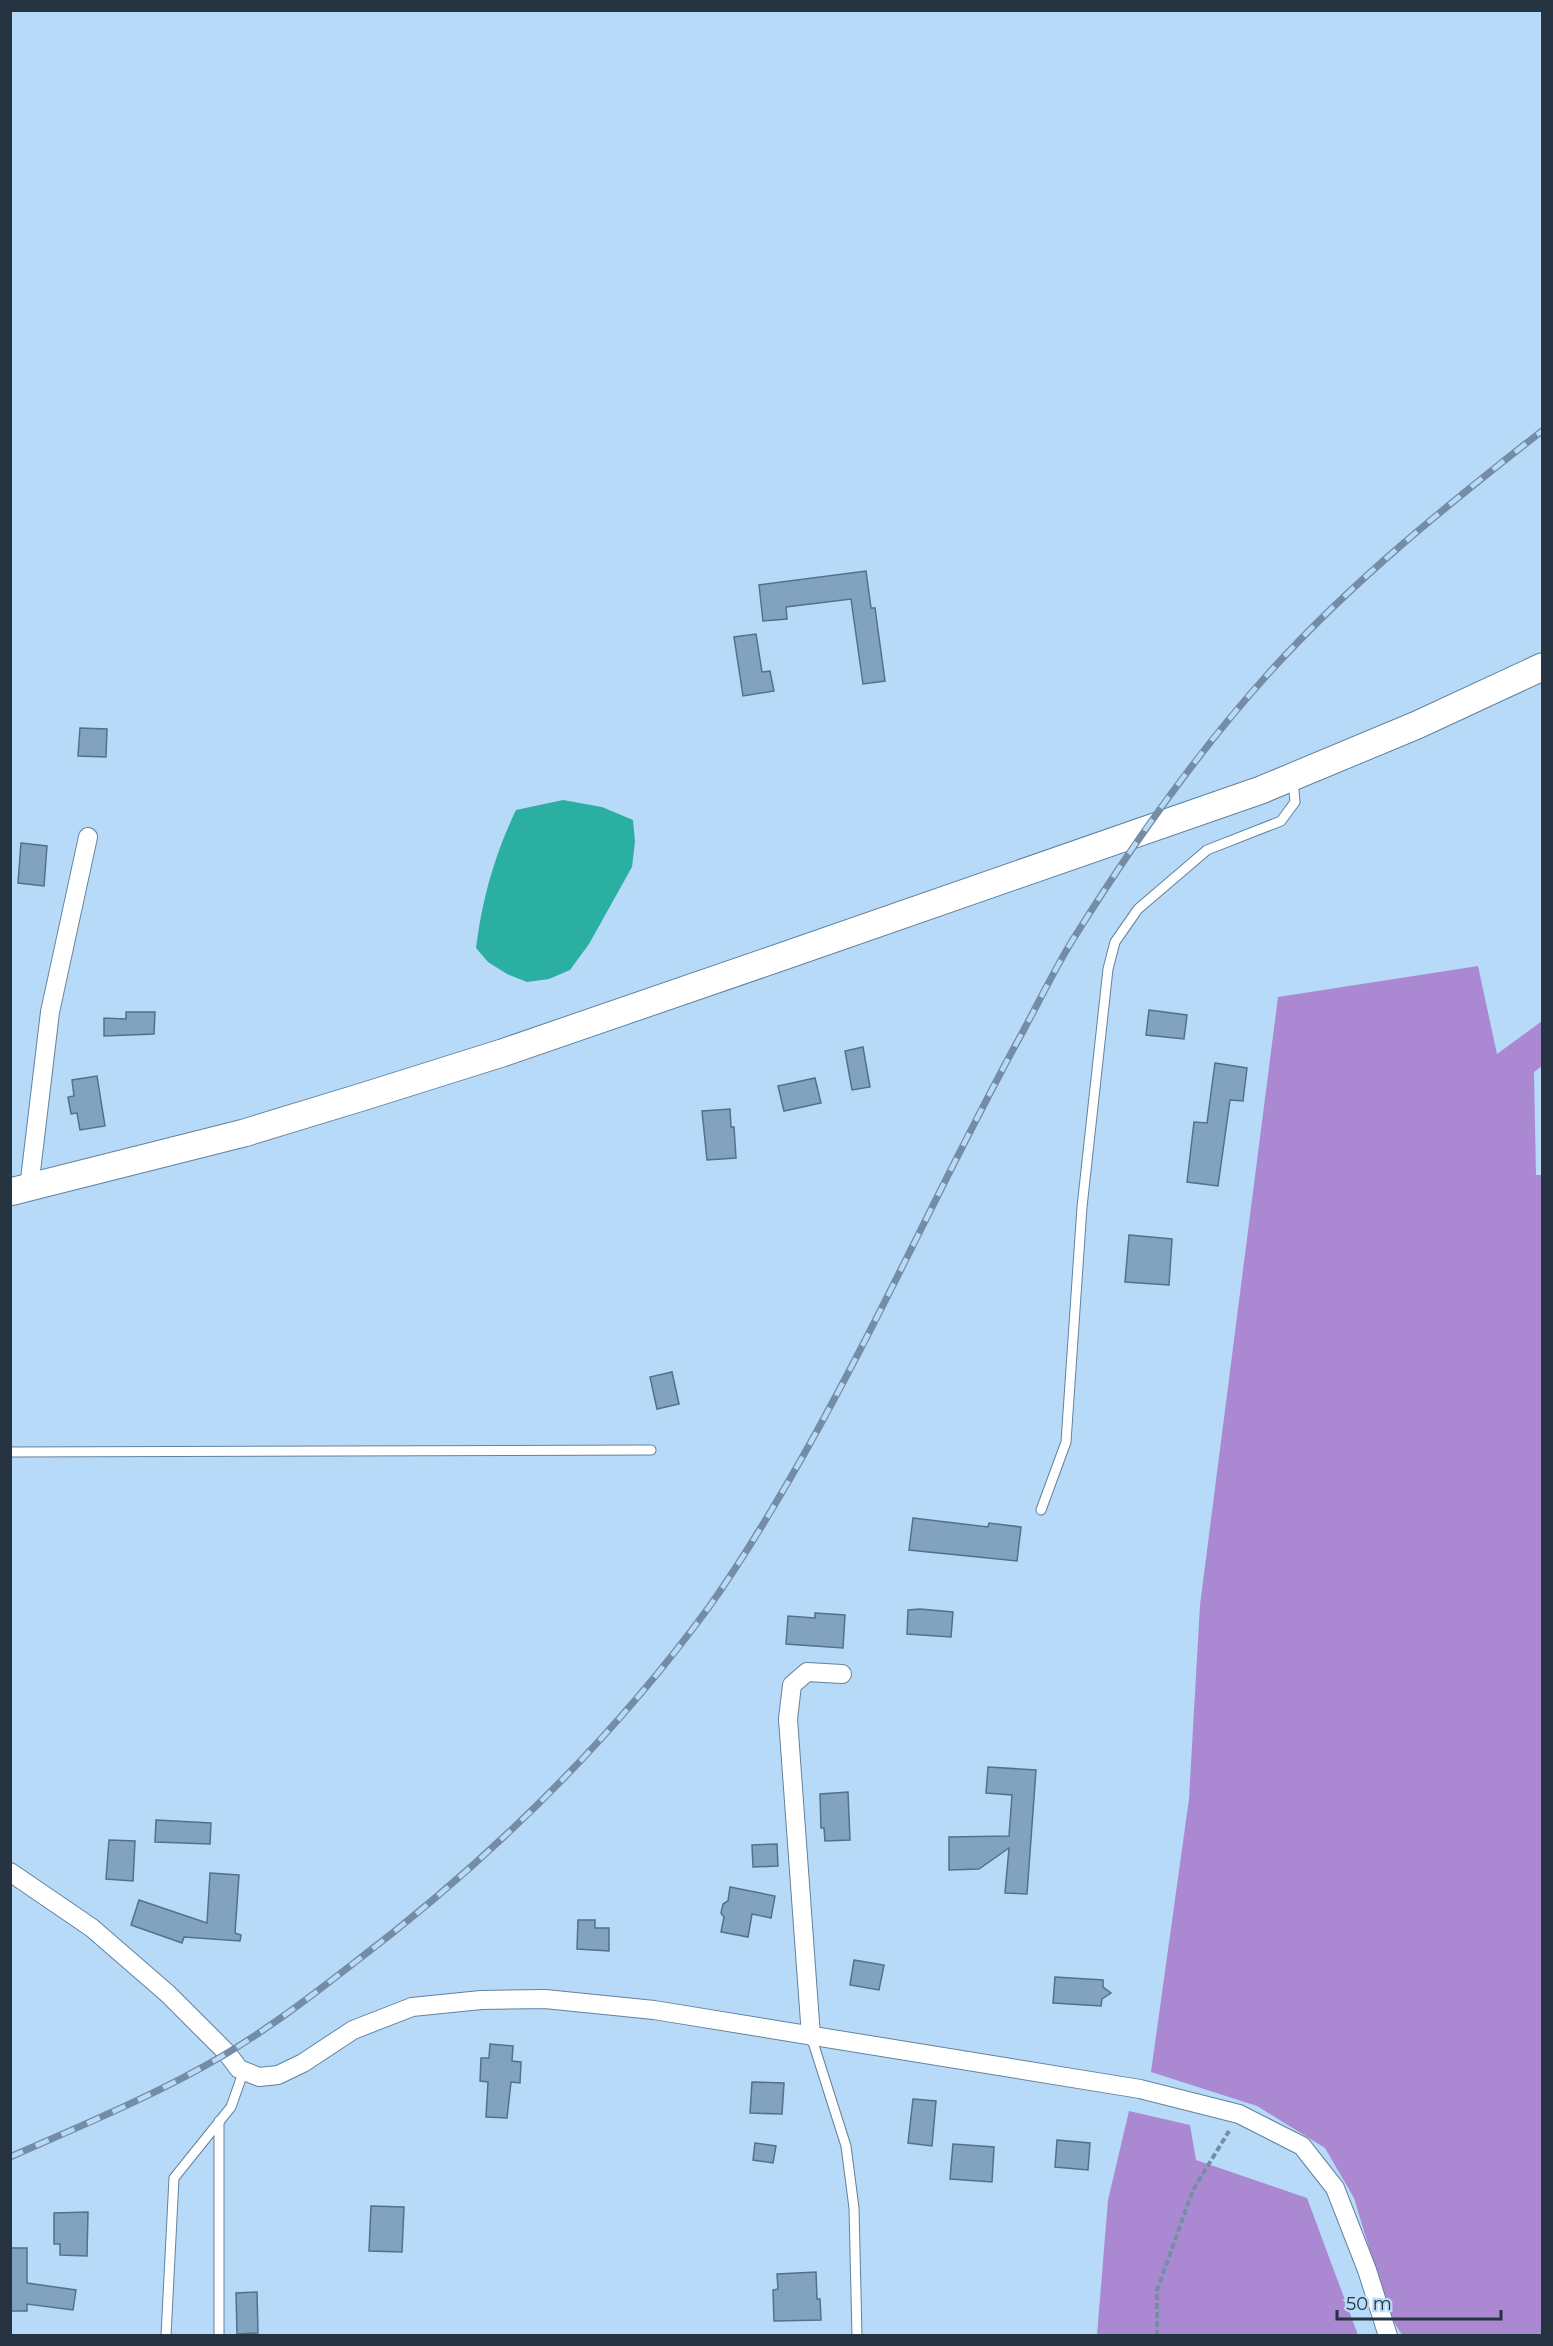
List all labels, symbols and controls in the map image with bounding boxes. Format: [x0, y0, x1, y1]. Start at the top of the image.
scale bar [1337, 2283, 1500, 2321]
text: 50 m [1346, 2293, 1392, 2315]

